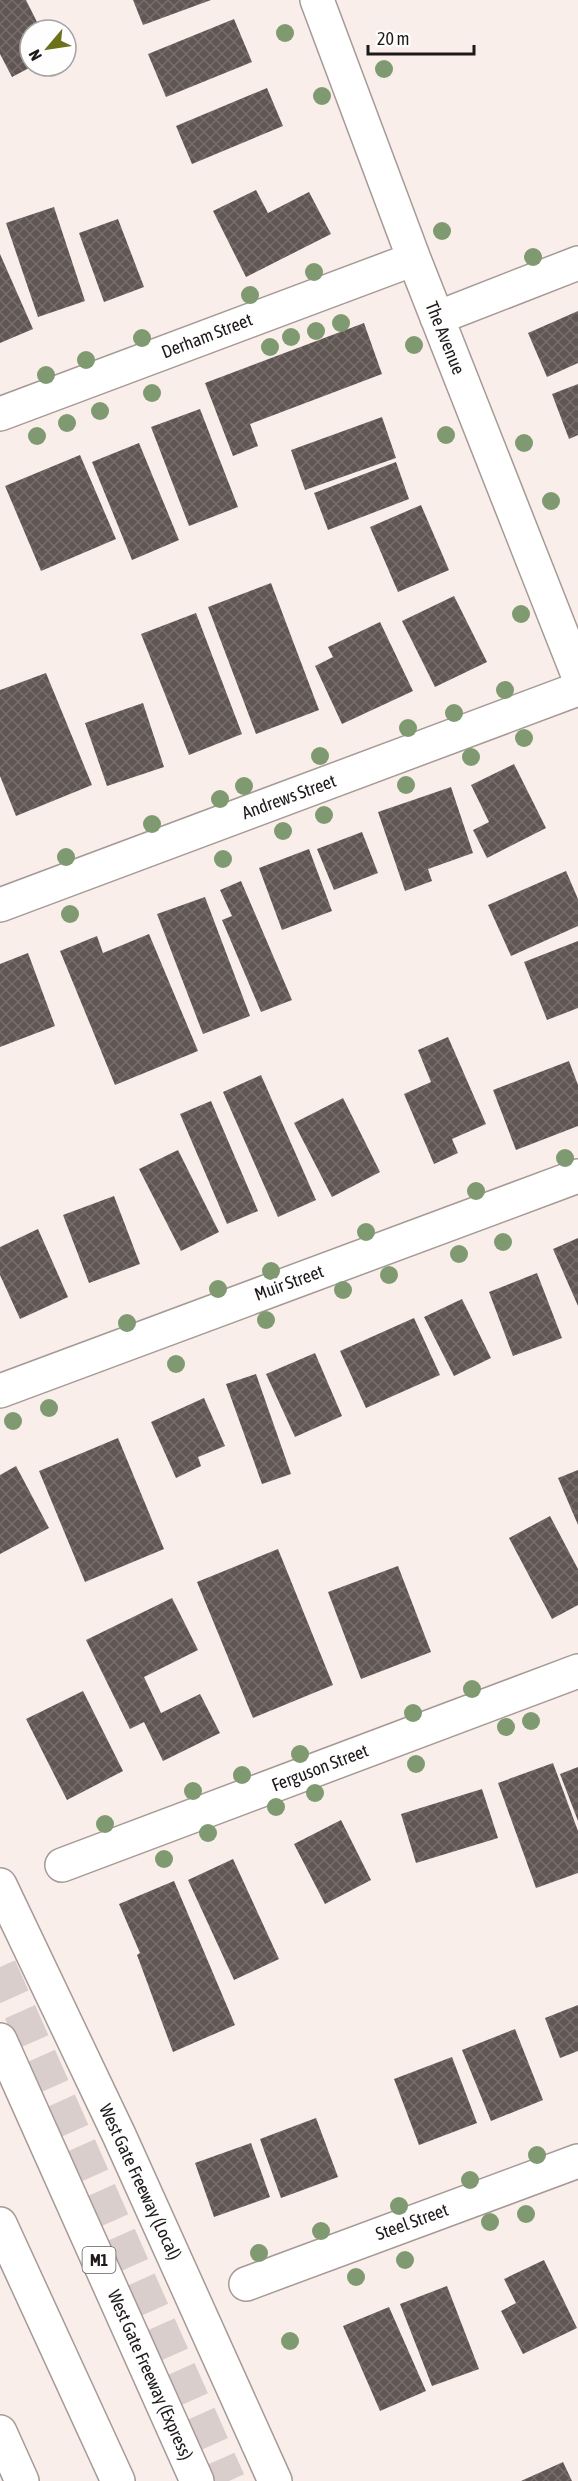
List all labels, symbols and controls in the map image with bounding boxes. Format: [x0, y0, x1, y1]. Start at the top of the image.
north arrow [18, 18, 78, 78]
scale bar [368, 18, 474, 56]
text: 20 m [377, 28, 409, 49]
text: N [25, 47, 45, 64]
street label: The Avenue [421, 298, 470, 377]
street label: Derham Street [158, 309, 255, 362]
street label: Andrews Street [239, 770, 339, 823]
street label: Muir Street [251, 1260, 326, 1305]
street label: Ferguson Street [269, 1739, 371, 1796]
street label: West Gate Freeway (Local) [95, 2101, 186, 2263]
street label: Steel Street [373, 2199, 451, 2244]
road number: M1 [82, 2247, 116, 2273]
street label: West Gate Freeway (Express) [104, 2287, 197, 2463]

